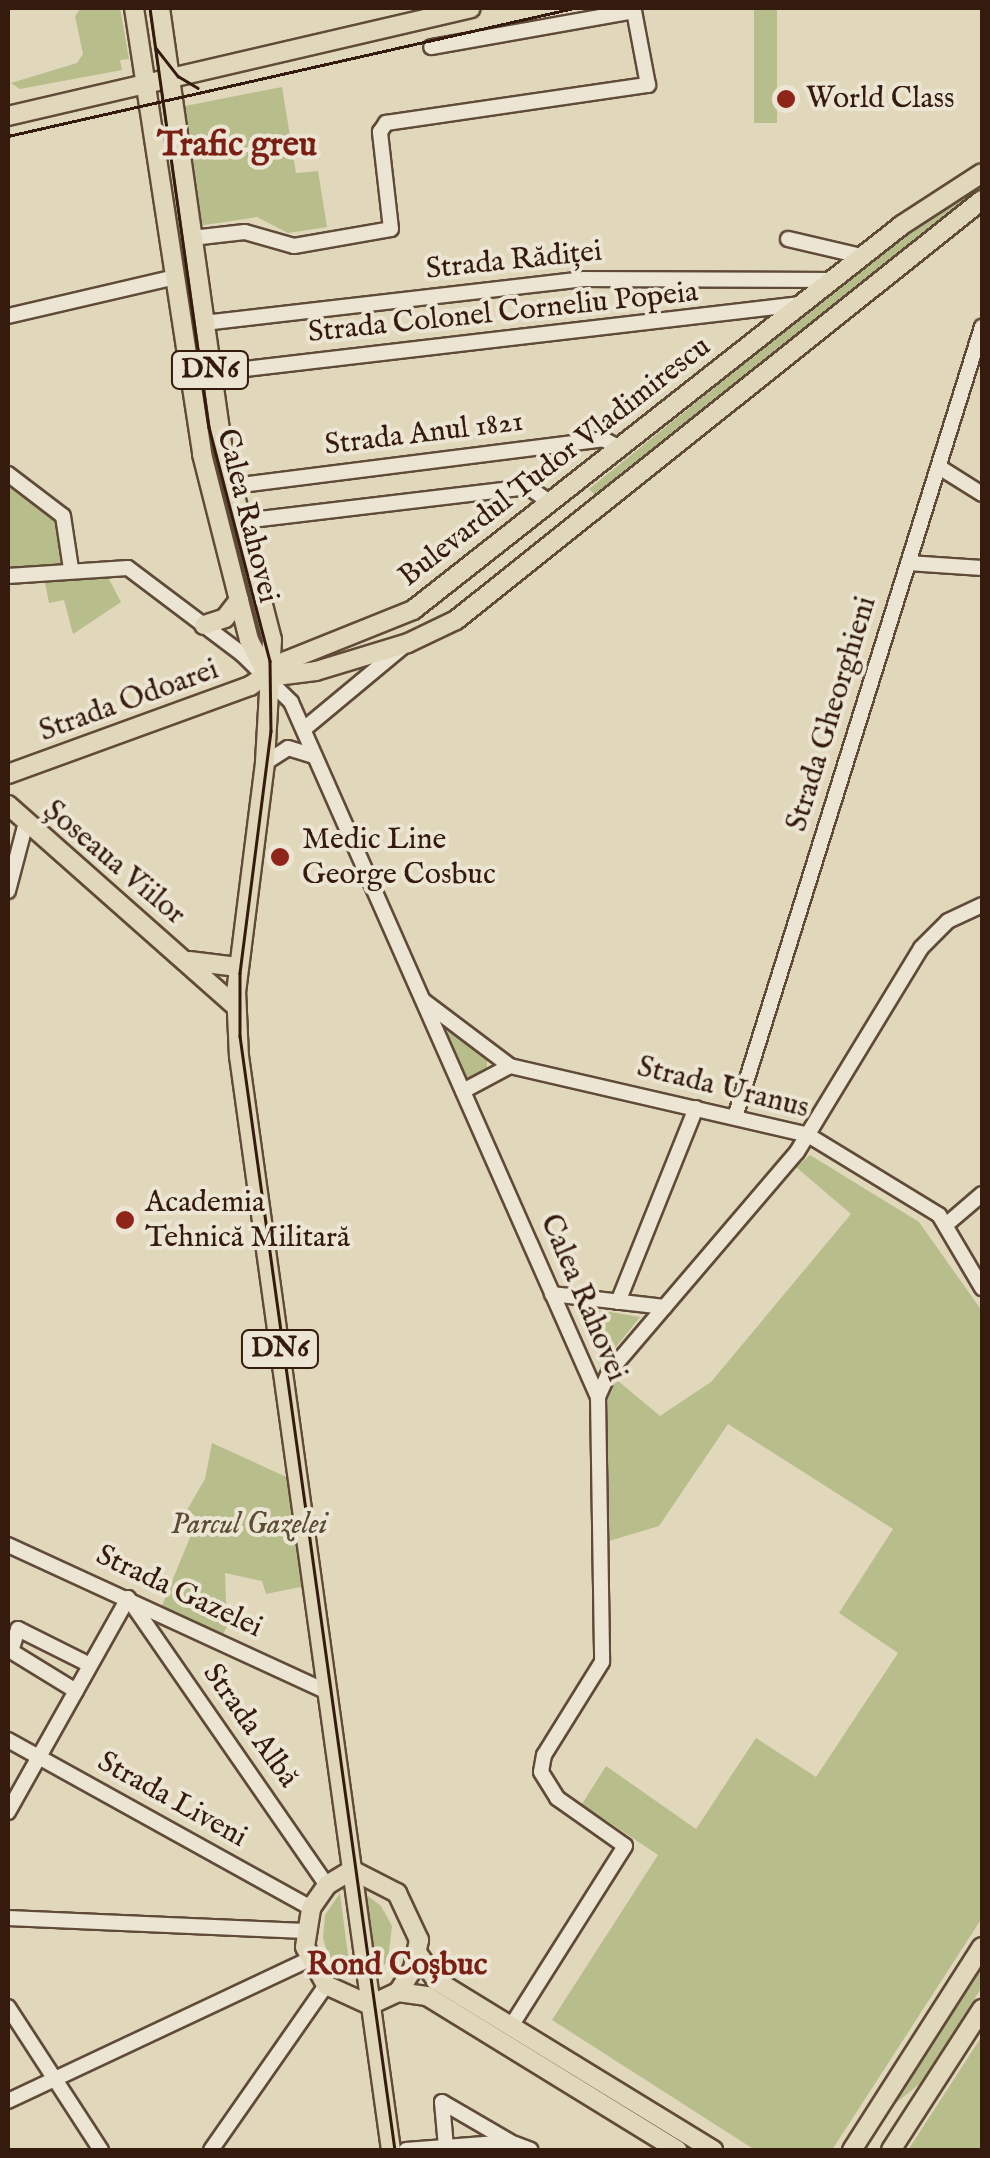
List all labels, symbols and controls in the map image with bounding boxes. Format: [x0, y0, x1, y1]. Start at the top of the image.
place label: World Class [806, 81, 954, 117]
marker: World Class [775, 88, 797, 110]
district label: Trafic greu [157, 125, 317, 167]
street label: Strada Rădiței [424, 234, 604, 288]
street label: Strada Colonel Corneliu Popeia [306, 275, 700, 351]
street label: Bulevardul Tudor Vladimirescu [392, 329, 718, 595]
road number: DN6 [170, 347, 250, 393]
street label: Strada Anul 1821 [323, 404, 525, 464]
street label: Calea Rahovei [208, 425, 286, 607]
street label: Strada Gheorghieni [779, 592, 885, 836]
street label: Strada Odoarei [35, 652, 223, 750]
street label: Șoseaua Viilor [36, 793, 192, 933]
place label: Medic Line George Cosbuc [302, 822, 496, 892]
marker: Medic Line George Cosbuc [267, 844, 293, 870]
street label: Strada Uranus [633, 1049, 813, 1127]
place label: Academia Tehnică Militară [145, 1185, 350, 1256]
marker: Academia Tehnică Militară [114, 1209, 136, 1231]
street label: Calea Rahovei [532, 1209, 634, 1387]
road number: DN6 [240, 1326, 320, 1372]
park label: Parcul Gazelei [171, 1507, 327, 1543]
street label: Strada Gazelei [90, 1538, 268, 1646]
street label: Strada Albă [194, 1657, 306, 1795]
street label: Strada Liveni [91, 1744, 253, 1856]
district label: Rond Coșbuc [306, 1947, 488, 1985]

